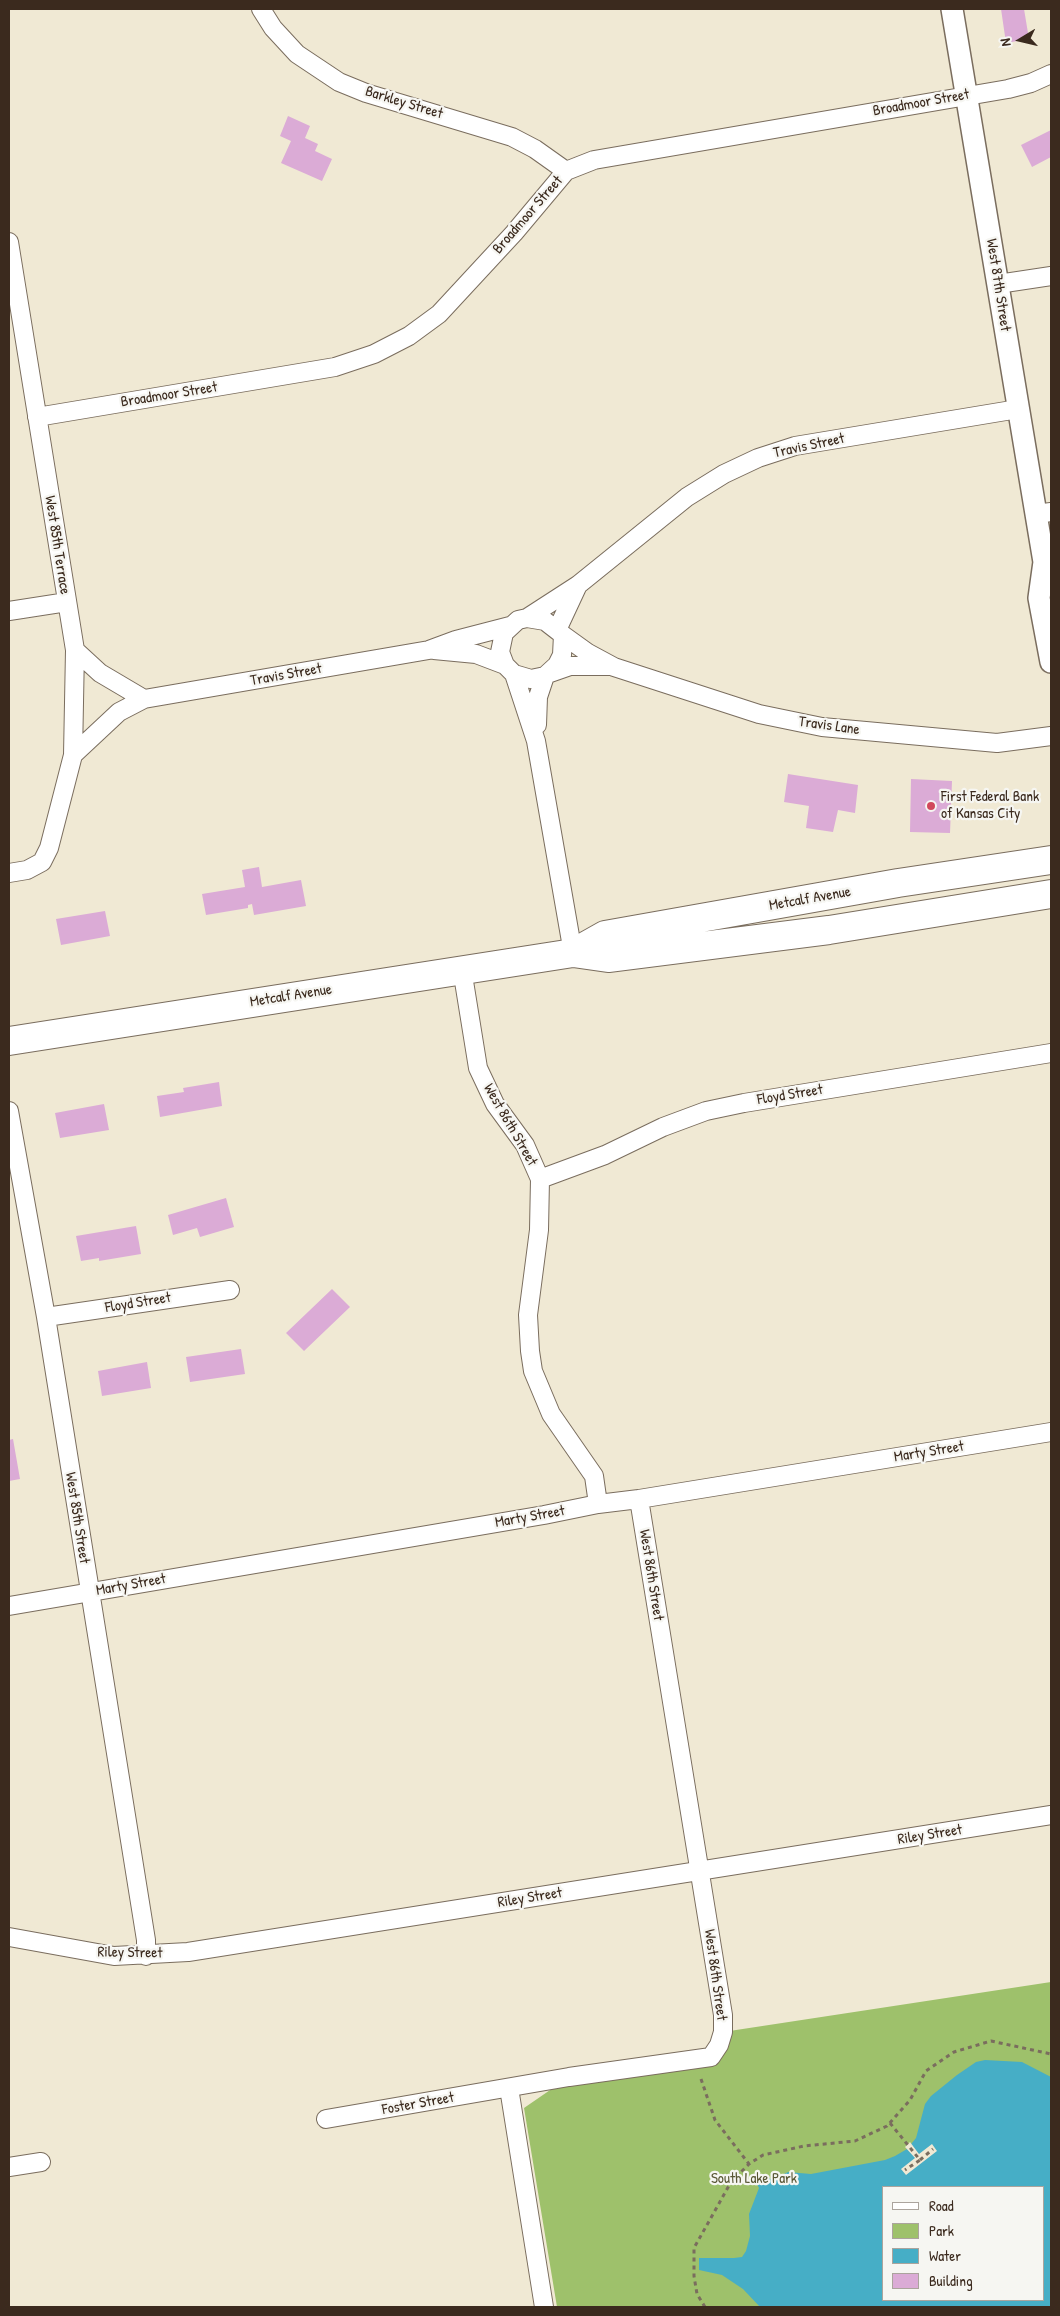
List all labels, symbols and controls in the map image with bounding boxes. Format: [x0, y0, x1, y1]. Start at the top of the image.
north arrow [995, 15, 1045, 65]
text: N [995, 37, 1015, 48]
street label: Barkley Street [363, 83, 445, 123]
street label: Broadmoor Street [871, 86, 971, 120]
street label: Broadmoor Street [489, 172, 567, 258]
street label: West 87th Street [982, 237, 1014, 333]
street label: Broadmoor Street [119, 378, 219, 412]
street label: Travis Street [772, 430, 846, 462]
street label: West 85th Terrace [40, 494, 74, 596]
street label: Travis Street [249, 660, 323, 690]
street label: Travis Lane [797, 713, 861, 739]
place label: First Federal Bank of Kansas City [941, 788, 1039, 823]
marker: First Federal Bank of Kansas City [925, 800, 937, 812]
street label: Metcalf Avenue [768, 883, 852, 915]
street label: Metcalf Avenue [249, 981, 333, 1011]
street label: West 86th Street [479, 1081, 541, 1169]
street label: Floyd Street [756, 1081, 824, 1109]
street label: Floyd Street [104, 1289, 172, 1317]
street label: Marty Street [893, 1438, 965, 1466]
street label: West 85th Street [61, 1471, 93, 1565]
street label: Marty Street [494, 1502, 566, 1532]
street label: West 86th Street [635, 1528, 667, 1622]
street label: Marty Street [95, 1570, 167, 1600]
street label: Riley Street [897, 1821, 963, 1849]
street label: Riley Street [497, 1884, 563, 1912]
street label: West 86th Street [700, 1928, 730, 2022]
street label: Riley Street [97, 1943, 163, 1963]
street label: Foster Street [381, 2089, 455, 2119]
park label: South Lake Park [711, 2170, 797, 2188]
legend [882, 2186, 1045, 2301]
text: Road [929, 2195, 954, 2216]
text: Park [929, 2220, 954, 2241]
text: Water [929, 2245, 961, 2266]
text: Building [929, 2270, 973, 2291]

